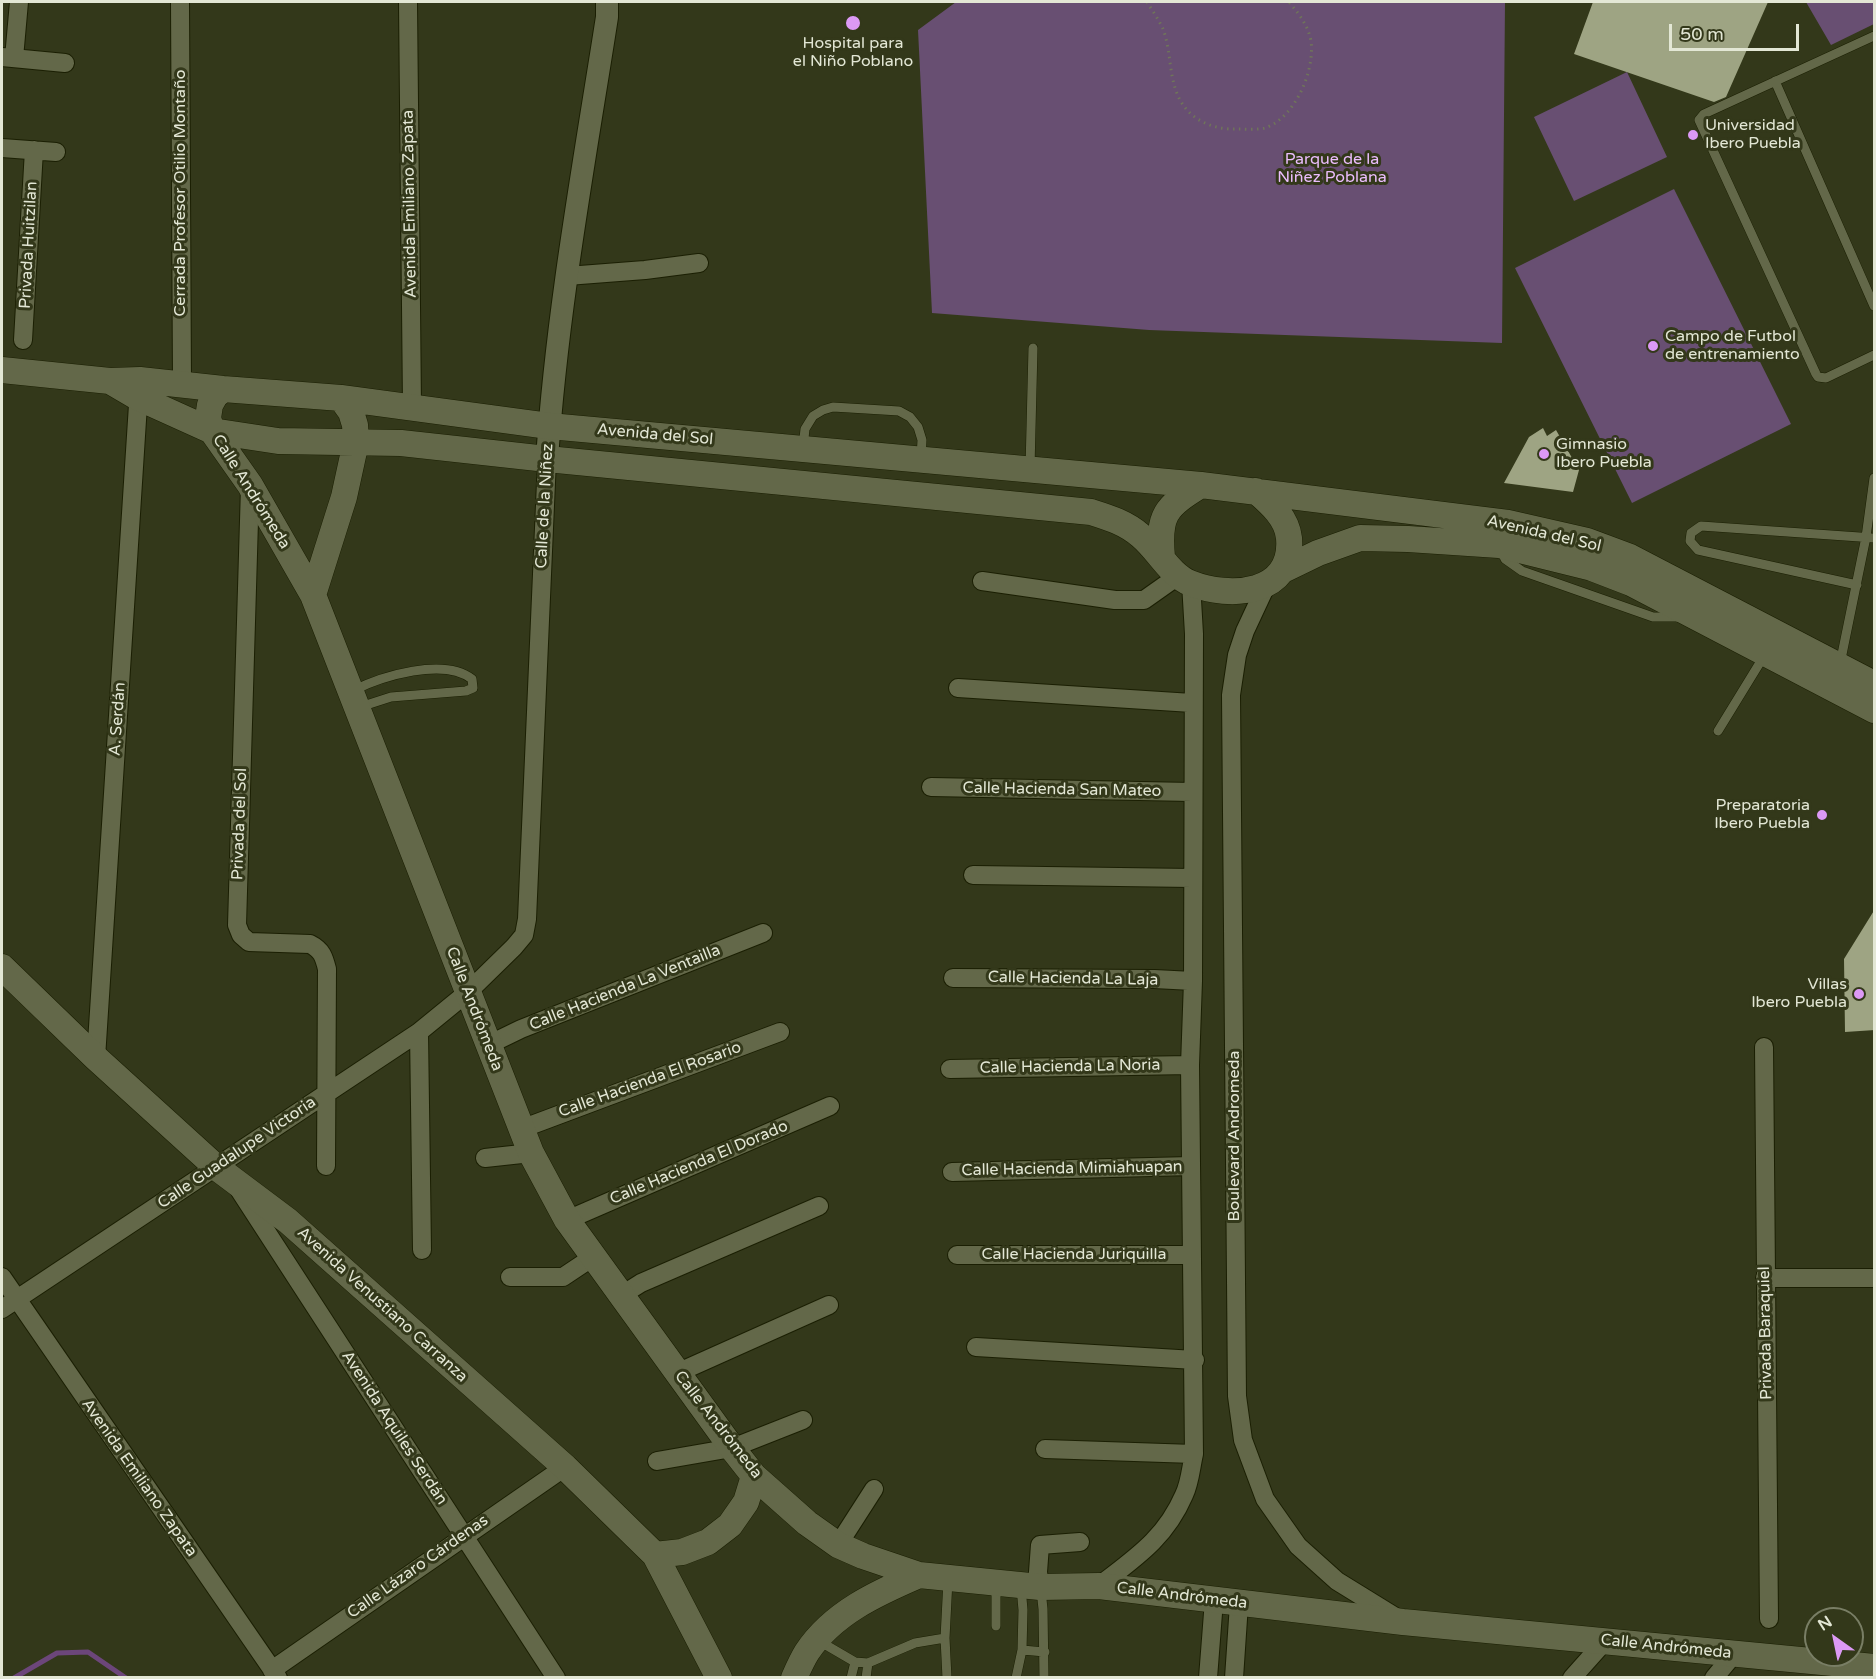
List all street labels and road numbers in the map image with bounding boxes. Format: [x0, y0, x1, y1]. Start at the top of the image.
street label: Cerrada Profesor Otilio Montaño [171, 69, 191, 317]
street label: Avenida Emiliano Zapata [399, 110, 421, 298]
street label: Privada Huitzilan [16, 181, 42, 309]
street label: Avenida del Sol [596, 420, 714, 450]
street label: Calle Andrómeda [208, 431, 294, 553]
street label: Calle de la Niñez [532, 443, 558, 569]
street label: Avenida del Sol [1485, 512, 1603, 556]
street label: A. Serdán [106, 681, 130, 757]
street label: Privada del Sol [228, 768, 252, 880]
street label: Calle Hacienda San Mateo [962, 779, 1162, 801]
street label: Calle Hacienda La Ventailla [527, 941, 723, 1035]
street label: Calle Andrómeda [441, 944, 507, 1074]
street label: Calle Hacienda La Laja [988, 968, 1158, 990]
street label: Calle Hacienda El Rosario [556, 1038, 744, 1122]
street label: Boulevard Andromeda [1225, 1050, 1245, 1222]
street label: Calle Hacienda La Noria [979, 1056, 1161, 1078]
street label: Calle Guadalupe Victoria [154, 1093, 320, 1213]
street label: Calle Hacienda El Dorado [607, 1117, 791, 1209]
street label: Calle Hacienda Mimiahuapan [961, 1157, 1183, 1181]
street label: Avenida Venustiano Carranza [293, 1223, 471, 1387]
street label: Calle Hacienda Juriquilla [981, 1245, 1167, 1265]
street label: Privada Baraquiel [1755, 1266, 1777, 1400]
street label: Avenida Aquiles Serdán [337, 1347, 451, 1509]
street label: Calle Andrómeda [670, 1367, 766, 1483]
street label: Avenida Emiliano Zapata [77, 1395, 201, 1561]
street label: Calle Lázaro Cárdenas [344, 1511, 492, 1623]
street label: Calle Andrómeda [1116, 1578, 1248, 1614]
street label: Calle Andrómeda [1600, 1631, 1732, 1663]

